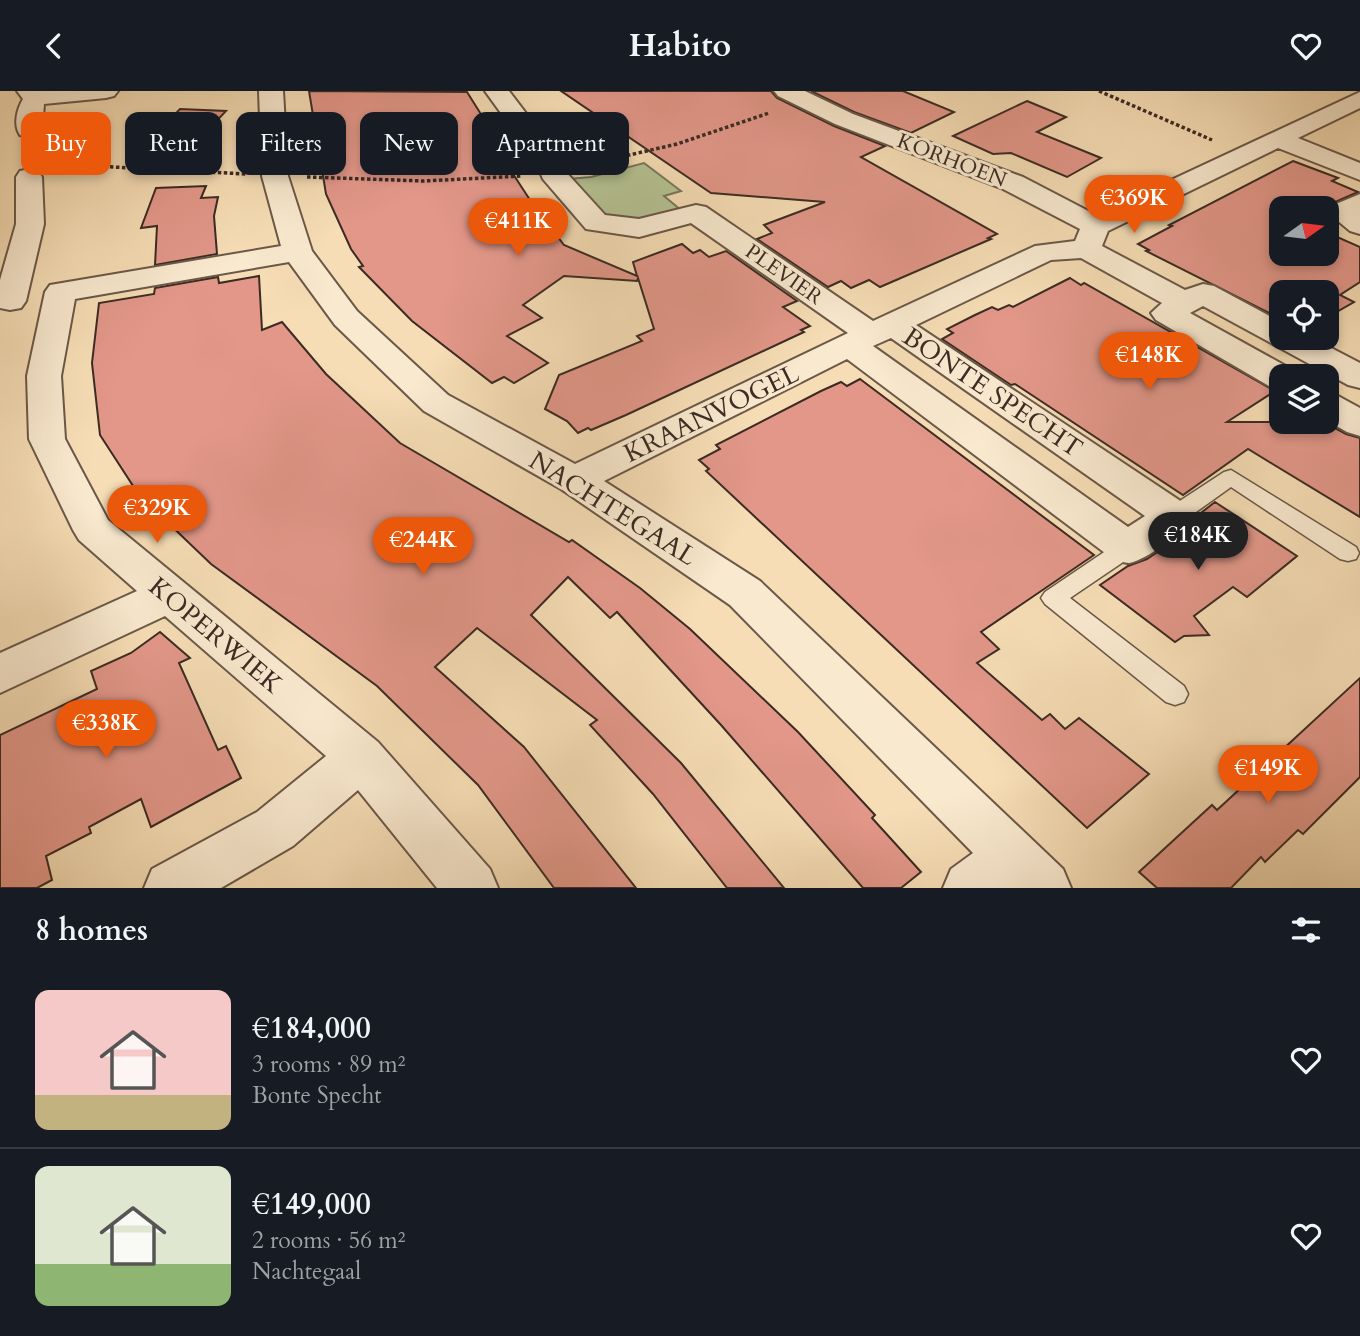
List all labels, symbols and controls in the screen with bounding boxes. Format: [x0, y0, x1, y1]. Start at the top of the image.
text: Habito [629, 24, 731, 68]
icon: back [35, 27, 73, 65]
icon: heart [1287, 27, 1325, 65]
chip: Buy [21, 112, 111, 175]
chip: Rent [125, 112, 222, 175]
chip: Filters [236, 112, 346, 175]
chip: New [360, 112, 458, 175]
chip: Apartment [472, 112, 629, 175]
street label: KORHOEN [893, 126, 1011, 195]
pin: €369K [1085, 176, 1183, 235]
text: €369K [1100, 182, 1168, 213]
north arrow [1269, 196, 1339, 266]
map controls [1269, 196, 1339, 434]
pin: €411K [469, 199, 567, 258]
text: €411K [484, 205, 552, 236]
street label: PLEVIER [739, 237, 829, 312]
button: locate [1269, 280, 1339, 350]
street label: BONTE SPECHT [896, 319, 1089, 466]
pin: €148K [1100, 333, 1198, 392]
text: €148K [1115, 339, 1183, 370]
street label: KRAANVOGEL [618, 356, 805, 471]
button: layers [1269, 364, 1339, 434]
street label: NACHTEGAAL [523, 443, 703, 574]
pin: €329K [108, 485, 206, 545]
text: €329K [123, 492, 191, 523]
pin: €184K [1149, 512, 1247, 572]
pin: €244K [374, 517, 472, 577]
text: €184K [1164, 519, 1232, 550]
text: €244K [389, 524, 457, 555]
street label: KOPERWIEK [142, 569, 290, 702]
pin: €338K [57, 701, 155, 760]
text: €338K [72, 707, 140, 738]
pin: €149K [1219, 745, 1317, 805]
text: €149K [1234, 752, 1302, 783]
text: 8 homes [35, 910, 148, 951]
icon: filters [1287, 911, 1325, 949]
text: €184,000 [252, 1008, 371, 1049]
icon: home [91, 1018, 175, 1102]
icon: heart [1287, 1041, 1325, 1079]
text: 3 rooms · 89 m² [252, 1049, 405, 1080]
text: Bonte Specht [252, 1080, 382, 1111]
text: €149,000 [252, 1184, 371, 1225]
icon: home [91, 1194, 175, 1278]
icon: heart [1287, 1217, 1325, 1255]
text: 2 rooms · 56 m² [252, 1225, 405, 1256]
text: Nachtegaal [252, 1256, 361, 1287]

